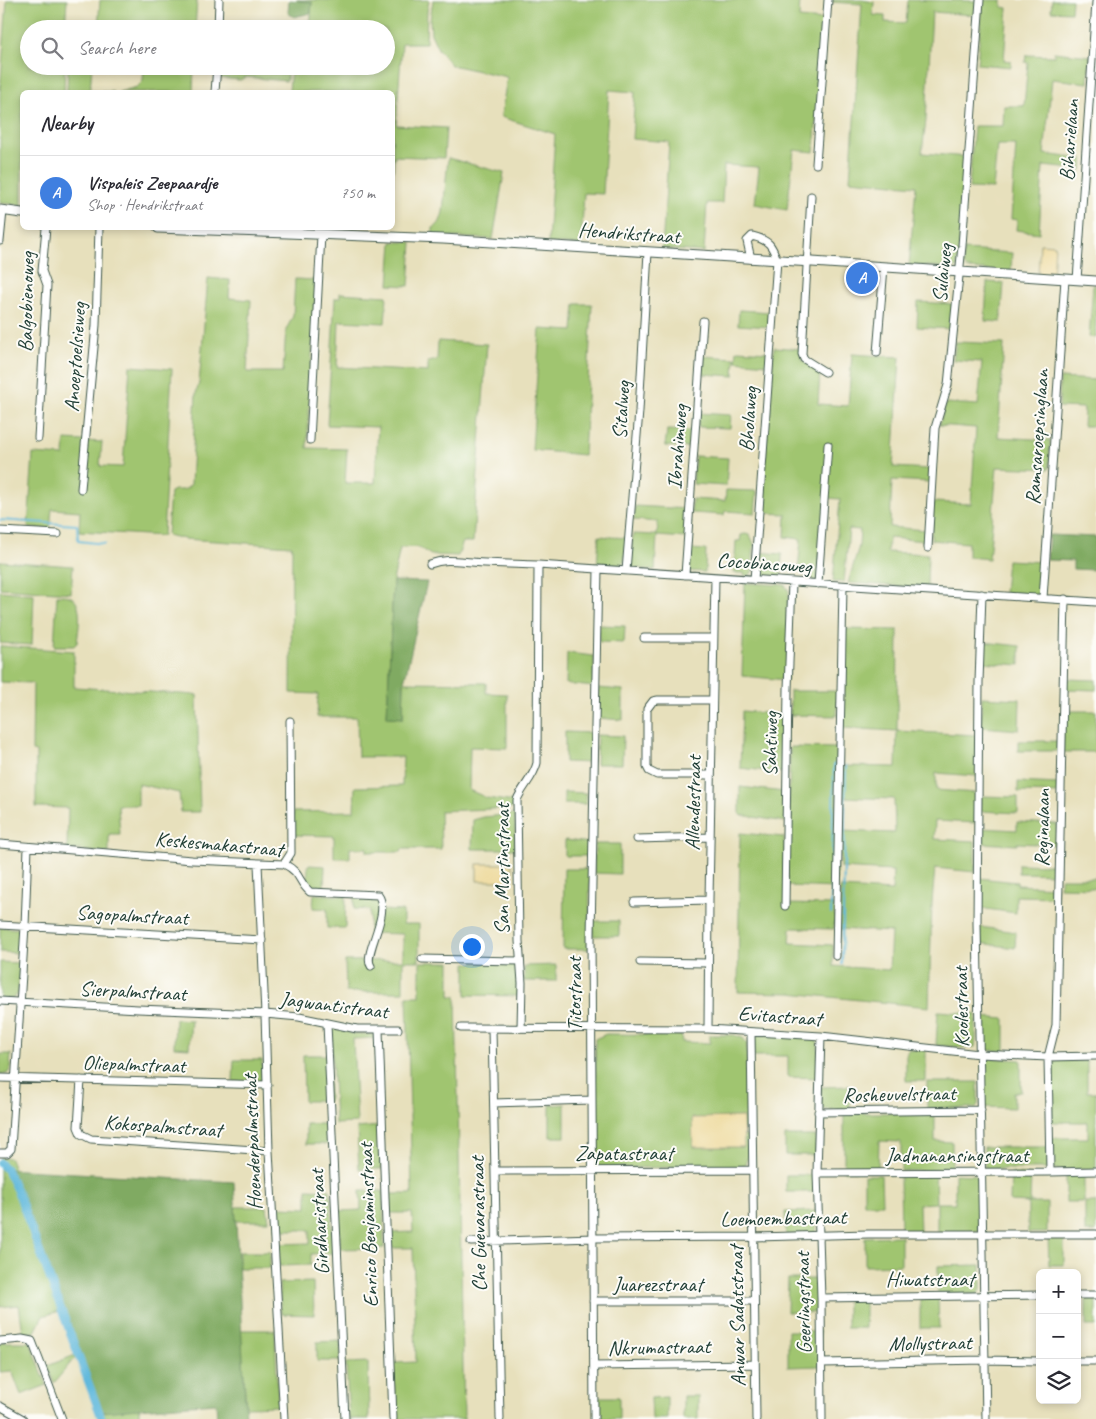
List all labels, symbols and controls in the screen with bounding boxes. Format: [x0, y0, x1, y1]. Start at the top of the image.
search box [20, 20, 395, 75]
icon: search [38, 34, 66, 62]
text: Search here [78, 36, 155, 60]
street label: Biharielaan [1053, 98, 1085, 182]
text: Nearby [40, 110, 93, 136]
text: Vispaleis Zeepaardje [87, 171, 217, 195]
text: A [52, 183, 60, 203]
text: 750 m [341, 183, 375, 203]
text: Shop · Hendrikstraat [87, 195, 203, 215]
street label: Hendrikstraat [577, 216, 683, 250]
street label: Sulaiweg [926, 241, 958, 304]
street label: Balgobienoweg [12, 250, 40, 352]
pin: A [846, 259, 878, 297]
street label: Anoeptoelsieweg [58, 300, 92, 413]
street label: Ramsaroepsinglaan [1019, 367, 1055, 506]
street label: Sitalweg [606, 378, 636, 440]
street label: Bholaweg [733, 384, 763, 452]
street label: Ibrahimweg [661, 402, 693, 490]
street label: Cocobiacoweg [716, 547, 814, 579]
street label: Sahtiweg [756, 710, 784, 777]
street label: Allendestraat [679, 753, 707, 851]
street label: Reginalaan [1028, 788, 1056, 867]
street label: San Martinstraat [489, 801, 515, 935]
street label: Keskesmakastraat [154, 825, 287, 863]
street label: Sagopalmstraat [75, 899, 191, 931]
your location [459, 934, 485, 960]
street label: Titostraat [561, 955, 587, 1031]
street label: Koolestraat [947, 964, 975, 1048]
street label: Sierpalmstraat [79, 975, 189, 1007]
street label: Jagwantistraat [278, 985, 391, 1025]
street label: Evitastraat [737, 1000, 826, 1032]
street label: Oliepalmstraat [82, 1049, 188, 1079]
street label: Hoenderpalmstraat [237, 1071, 267, 1211]
street label: Rosheuvelstraat [842, 1080, 958, 1108]
street label: Kokospalmstraat [103, 1109, 226, 1143]
street label: Enrico Benjaminstraat [352, 1140, 384, 1308]
street label: Zapatastraat [575, 1140, 676, 1166]
street label: Jadnanansingstraat [885, 1142, 1030, 1168]
street label: Che Guevarastraat [464, 1154, 492, 1292]
street label: Girdharistraat [303, 1166, 335, 1275]
street label: Loemoembastraat [720, 1204, 848, 1232]
street label: Anwar Sadatstraat [723, 1242, 751, 1387]
street label: Geerlingstraat [789, 1250, 817, 1354]
street label: Hiwatstraat [886, 1266, 977, 1292]
map controls [1036, 1269, 1081, 1404]
button: + [1036, 1269, 1081, 1314]
street label: Juarezstraat [612, 1271, 706, 1297]
button: − [1036, 1314, 1081, 1359]
street label: Mollystraat [888, 1329, 974, 1357]
street label: Nkrumastraat [607, 1333, 713, 1361]
button: layers [1036, 1359, 1081, 1404]

